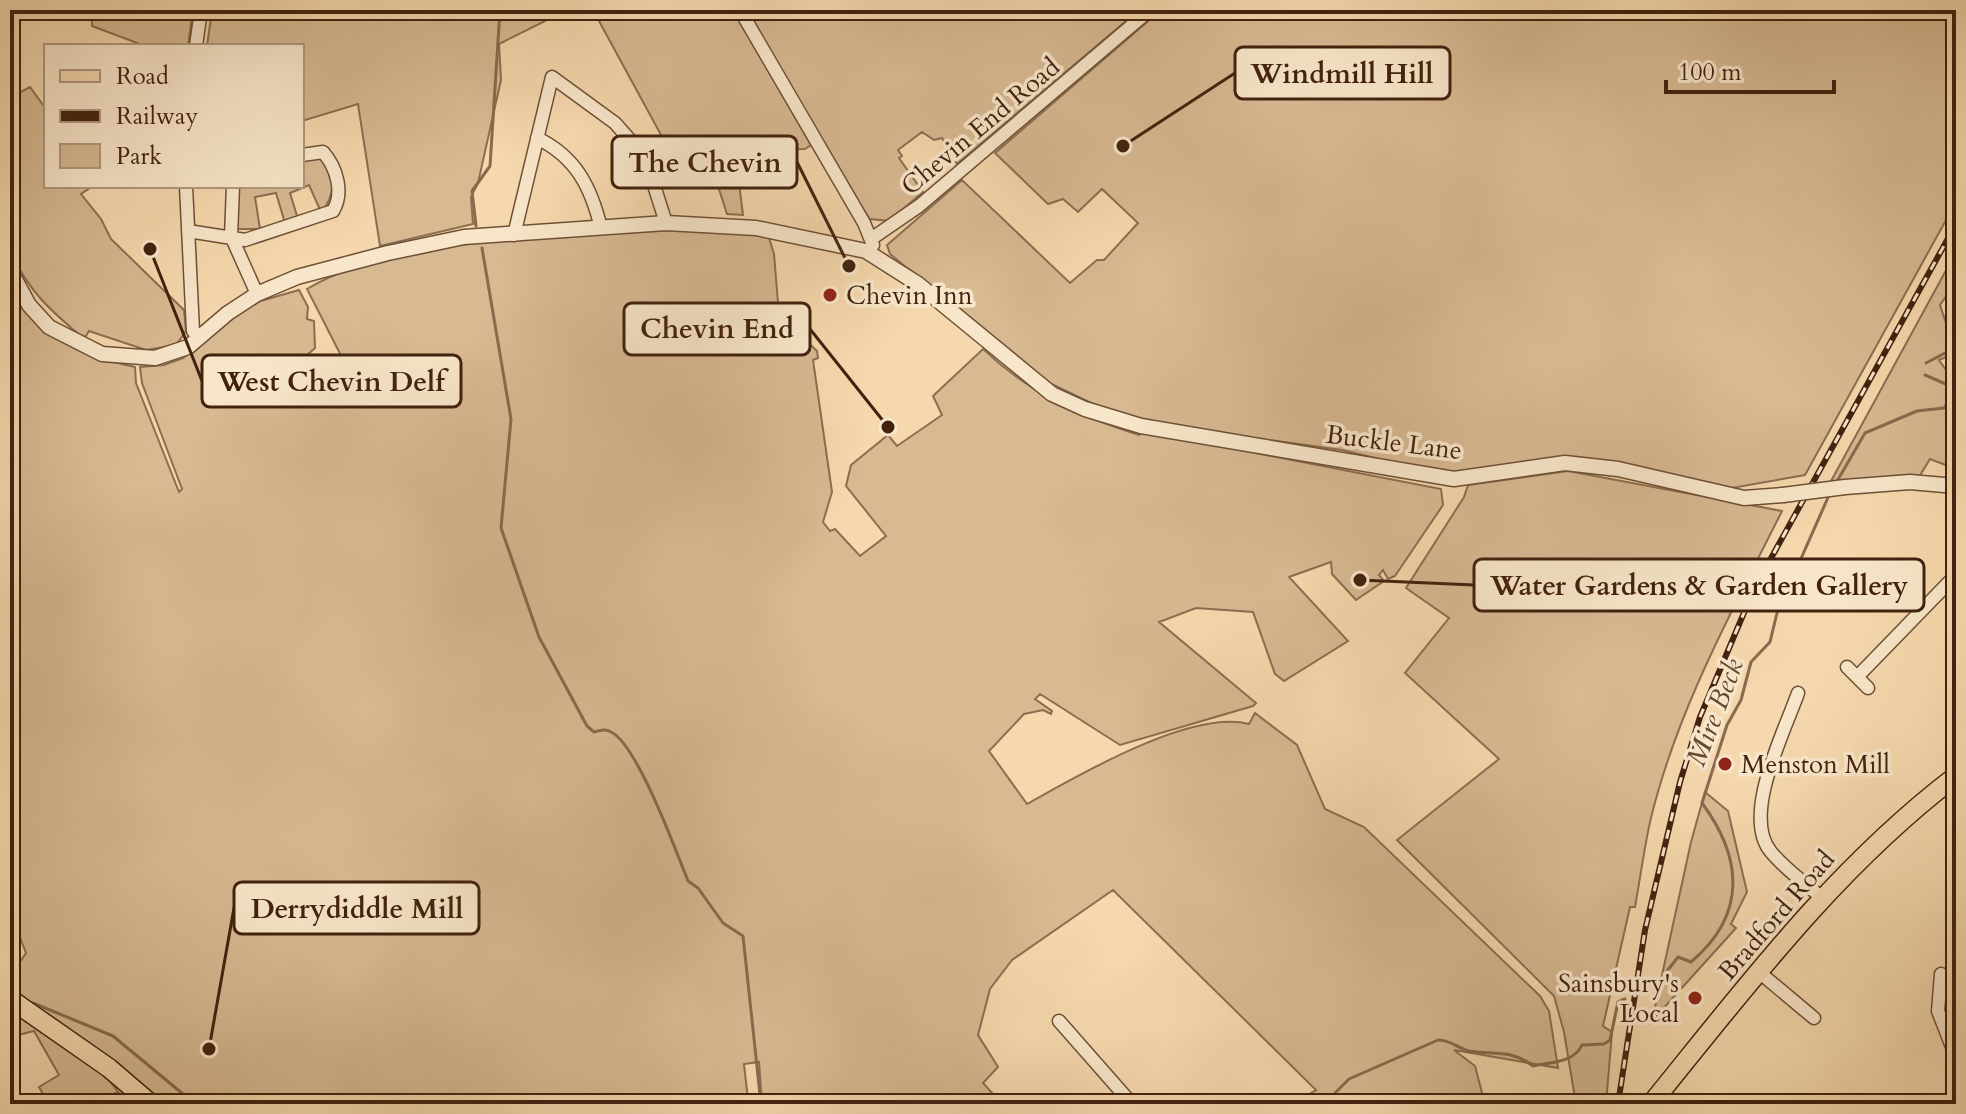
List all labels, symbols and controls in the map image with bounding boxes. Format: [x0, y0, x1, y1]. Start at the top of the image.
legend [44, 44, 304, 188]
scale bar [1666, 44, 1834, 94]
callout: Windmill Hill [1235, 47, 1450, 99]
street label: Chevin End Road [894, 50, 1067, 203]
text: Windmill Hill [1249, 55, 1434, 93]
text: 100 m [1678, 56, 1742, 89]
text: Road [116, 60, 169, 93]
text: Railway [116, 100, 198, 133]
callout: The Chevin [612, 136, 797, 188]
text: Park [116, 140, 162, 173]
text: The Chevin [628, 144, 782, 182]
place label: Chevin Inn [846, 278, 973, 313]
marker: Chevin Inn [821, 286, 839, 304]
callout: Chevin End [624, 303, 810, 355]
text: Chevin End [640, 310, 794, 348]
callout: West Chevin Delf [202, 355, 461, 407]
text: West Chevin Delf [216, 363, 449, 401]
street label: Buckle Lane [1324, 417, 1464, 468]
callout: Water Gardens & Garden Gallery [1474, 559, 1924, 611]
text: Water Gardens & Garden Gallery [1489, 567, 1908, 605]
water label: Mire Beck [1677, 653, 1753, 772]
place label: Menston Mill [1741, 747, 1890, 782]
marker: Menston Mill [1716, 755, 1734, 773]
street label: Bradford Road [1710, 843, 1843, 988]
callout: Derrydiddle Mill [234, 882, 479, 934]
text: Derrydiddle Mill [251, 890, 463, 928]
place label: Sainsbury's Local [1558, 966, 1679, 1031]
marker: Sainsbury's Local [1686, 989, 1704, 1007]

